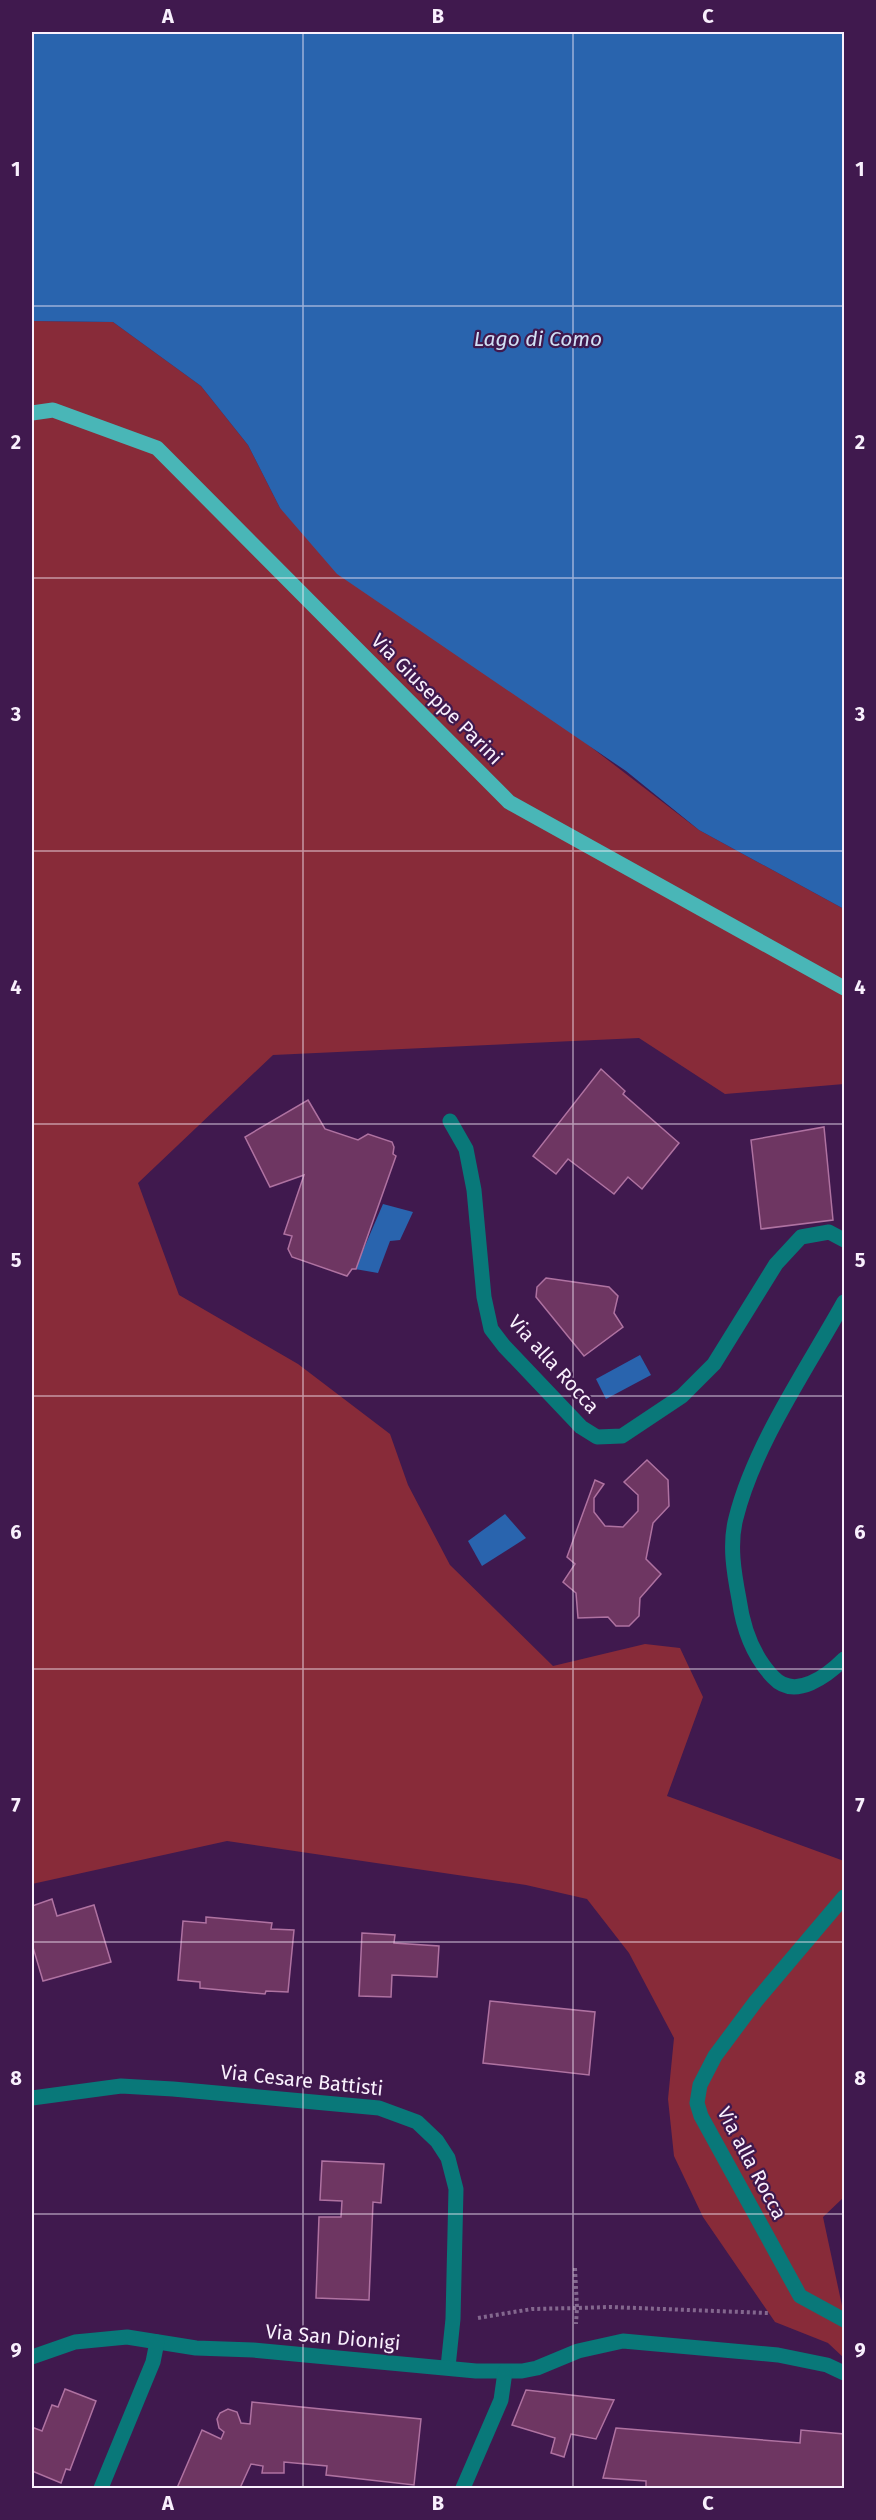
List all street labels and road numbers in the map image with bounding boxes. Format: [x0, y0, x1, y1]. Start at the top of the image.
street label: Via Giuseppe Parini [367, 629, 507, 769]
street label: Via alla Rocca [503, 1310, 605, 1418]
street label: Via Cesare Battisti [220, 2060, 384, 2100]
street label: Via alla Rocca [712, 2102, 792, 2224]
street label: Via San Dionigi [265, 2319, 401, 2355]

